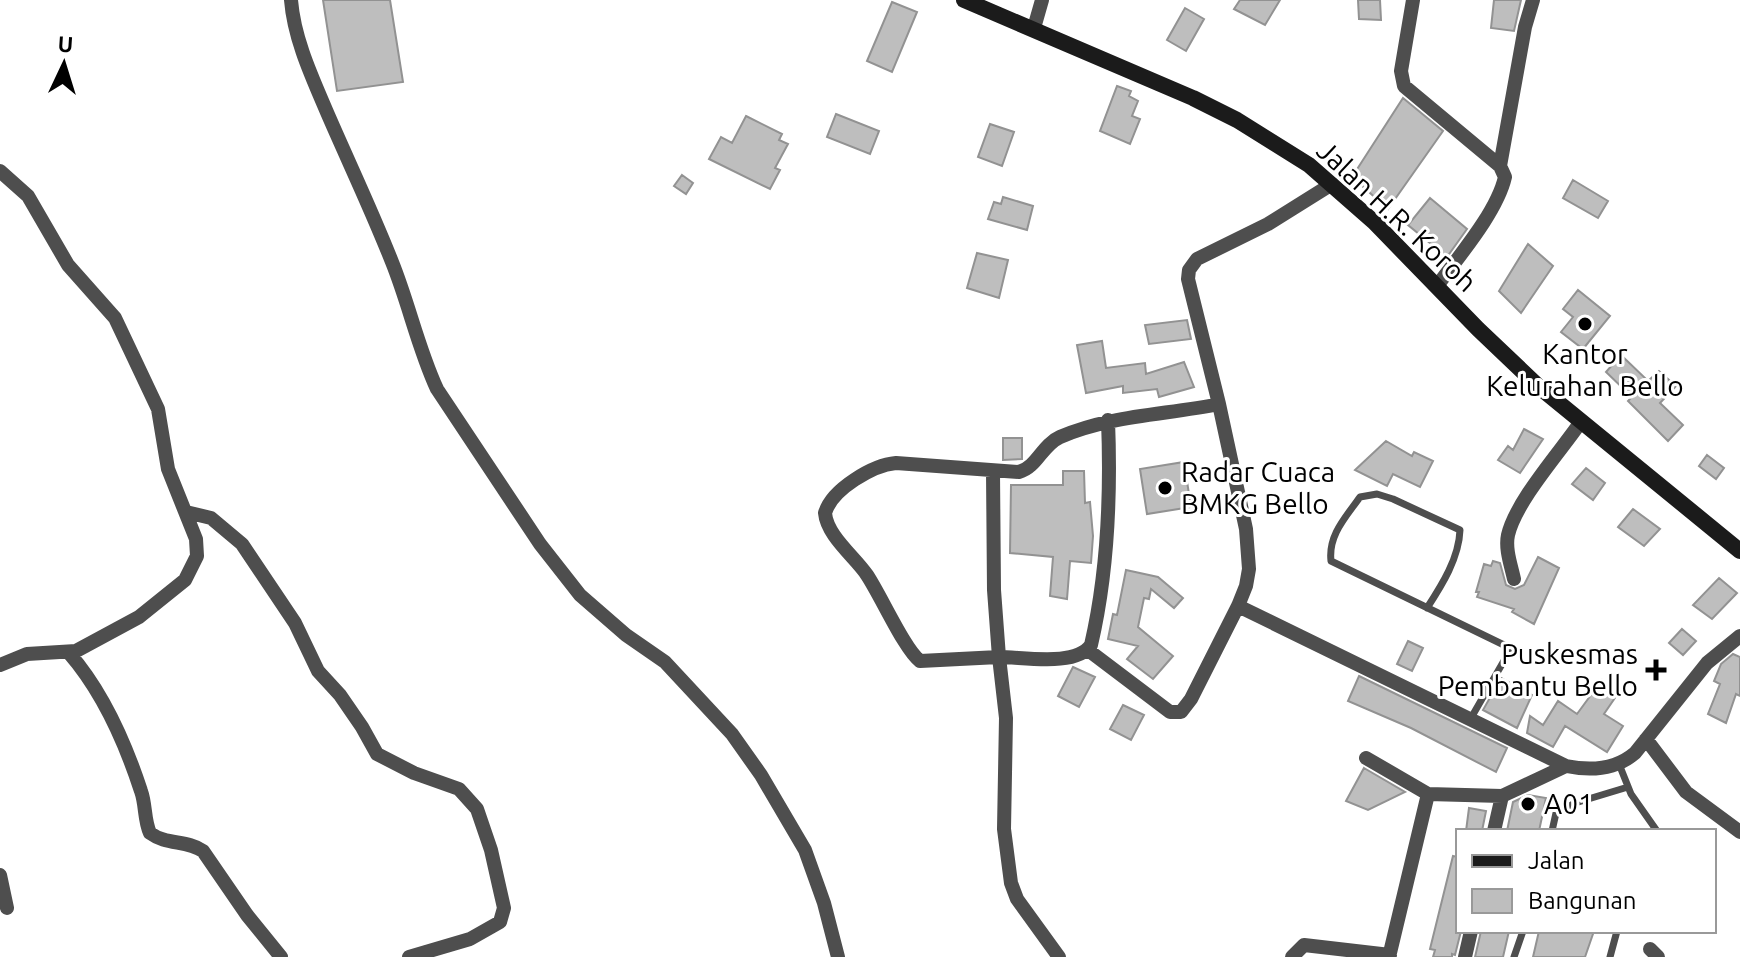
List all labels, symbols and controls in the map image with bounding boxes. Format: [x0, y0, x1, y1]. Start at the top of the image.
north arrow [24, 24, 104, 104]
text: U [57, 31, 74, 57]
street label: Jalan H.R. Koroh [1311, 134, 1483, 297]
marker: Kantor Kelurahan Bello [1576, 315, 1594, 333]
place label: Kantor Kelurahan Bello [1486, 338, 1684, 401]
place label: Radar Cuaca BMKG Bello [1181, 456, 1335, 519]
marker: Radar Cuaca BMKG Bello [1156, 479, 1174, 497]
place label: Puskesmas Pembantu Bello [1438, 638, 1638, 701]
marker: Puskesmas Pembantu Bello [1645, 659, 1667, 681]
place label: A01 [1544, 788, 1594, 819]
marker: A01 [1519, 795, 1537, 813]
legend [1456, 829, 1716, 933]
text: Jalan [1528, 847, 1585, 874]
text: Bangunan [1528, 887, 1637, 914]

